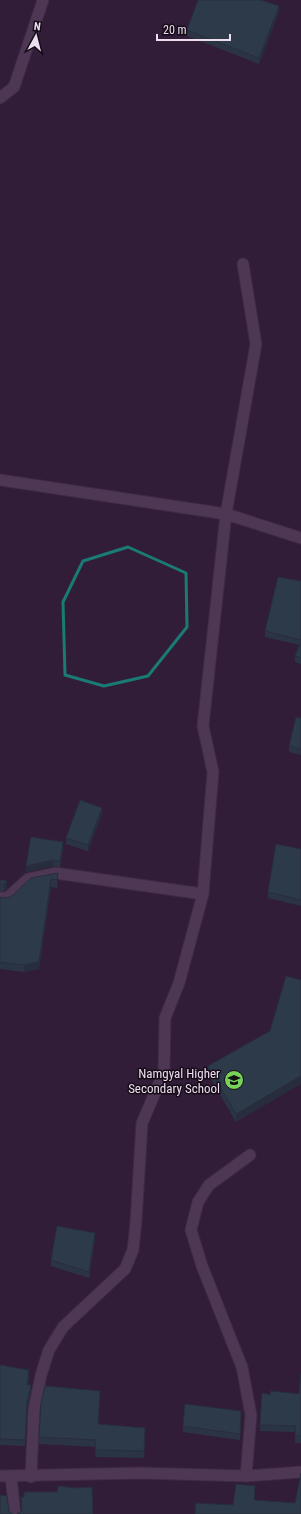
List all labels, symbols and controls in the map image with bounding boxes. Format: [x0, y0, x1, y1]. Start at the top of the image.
north arrow [16, 16, 56, 56]
scale bar [157, 16, 230, 42]
text: N [33, 20, 42, 33]
text: 20 m [163, 23, 187, 37]
place label: Namgyal Higher Secondary School [128, 1066, 220, 1096]
school or university icon: Namgyal Higher Secondary School [223, 1069, 245, 1091]

